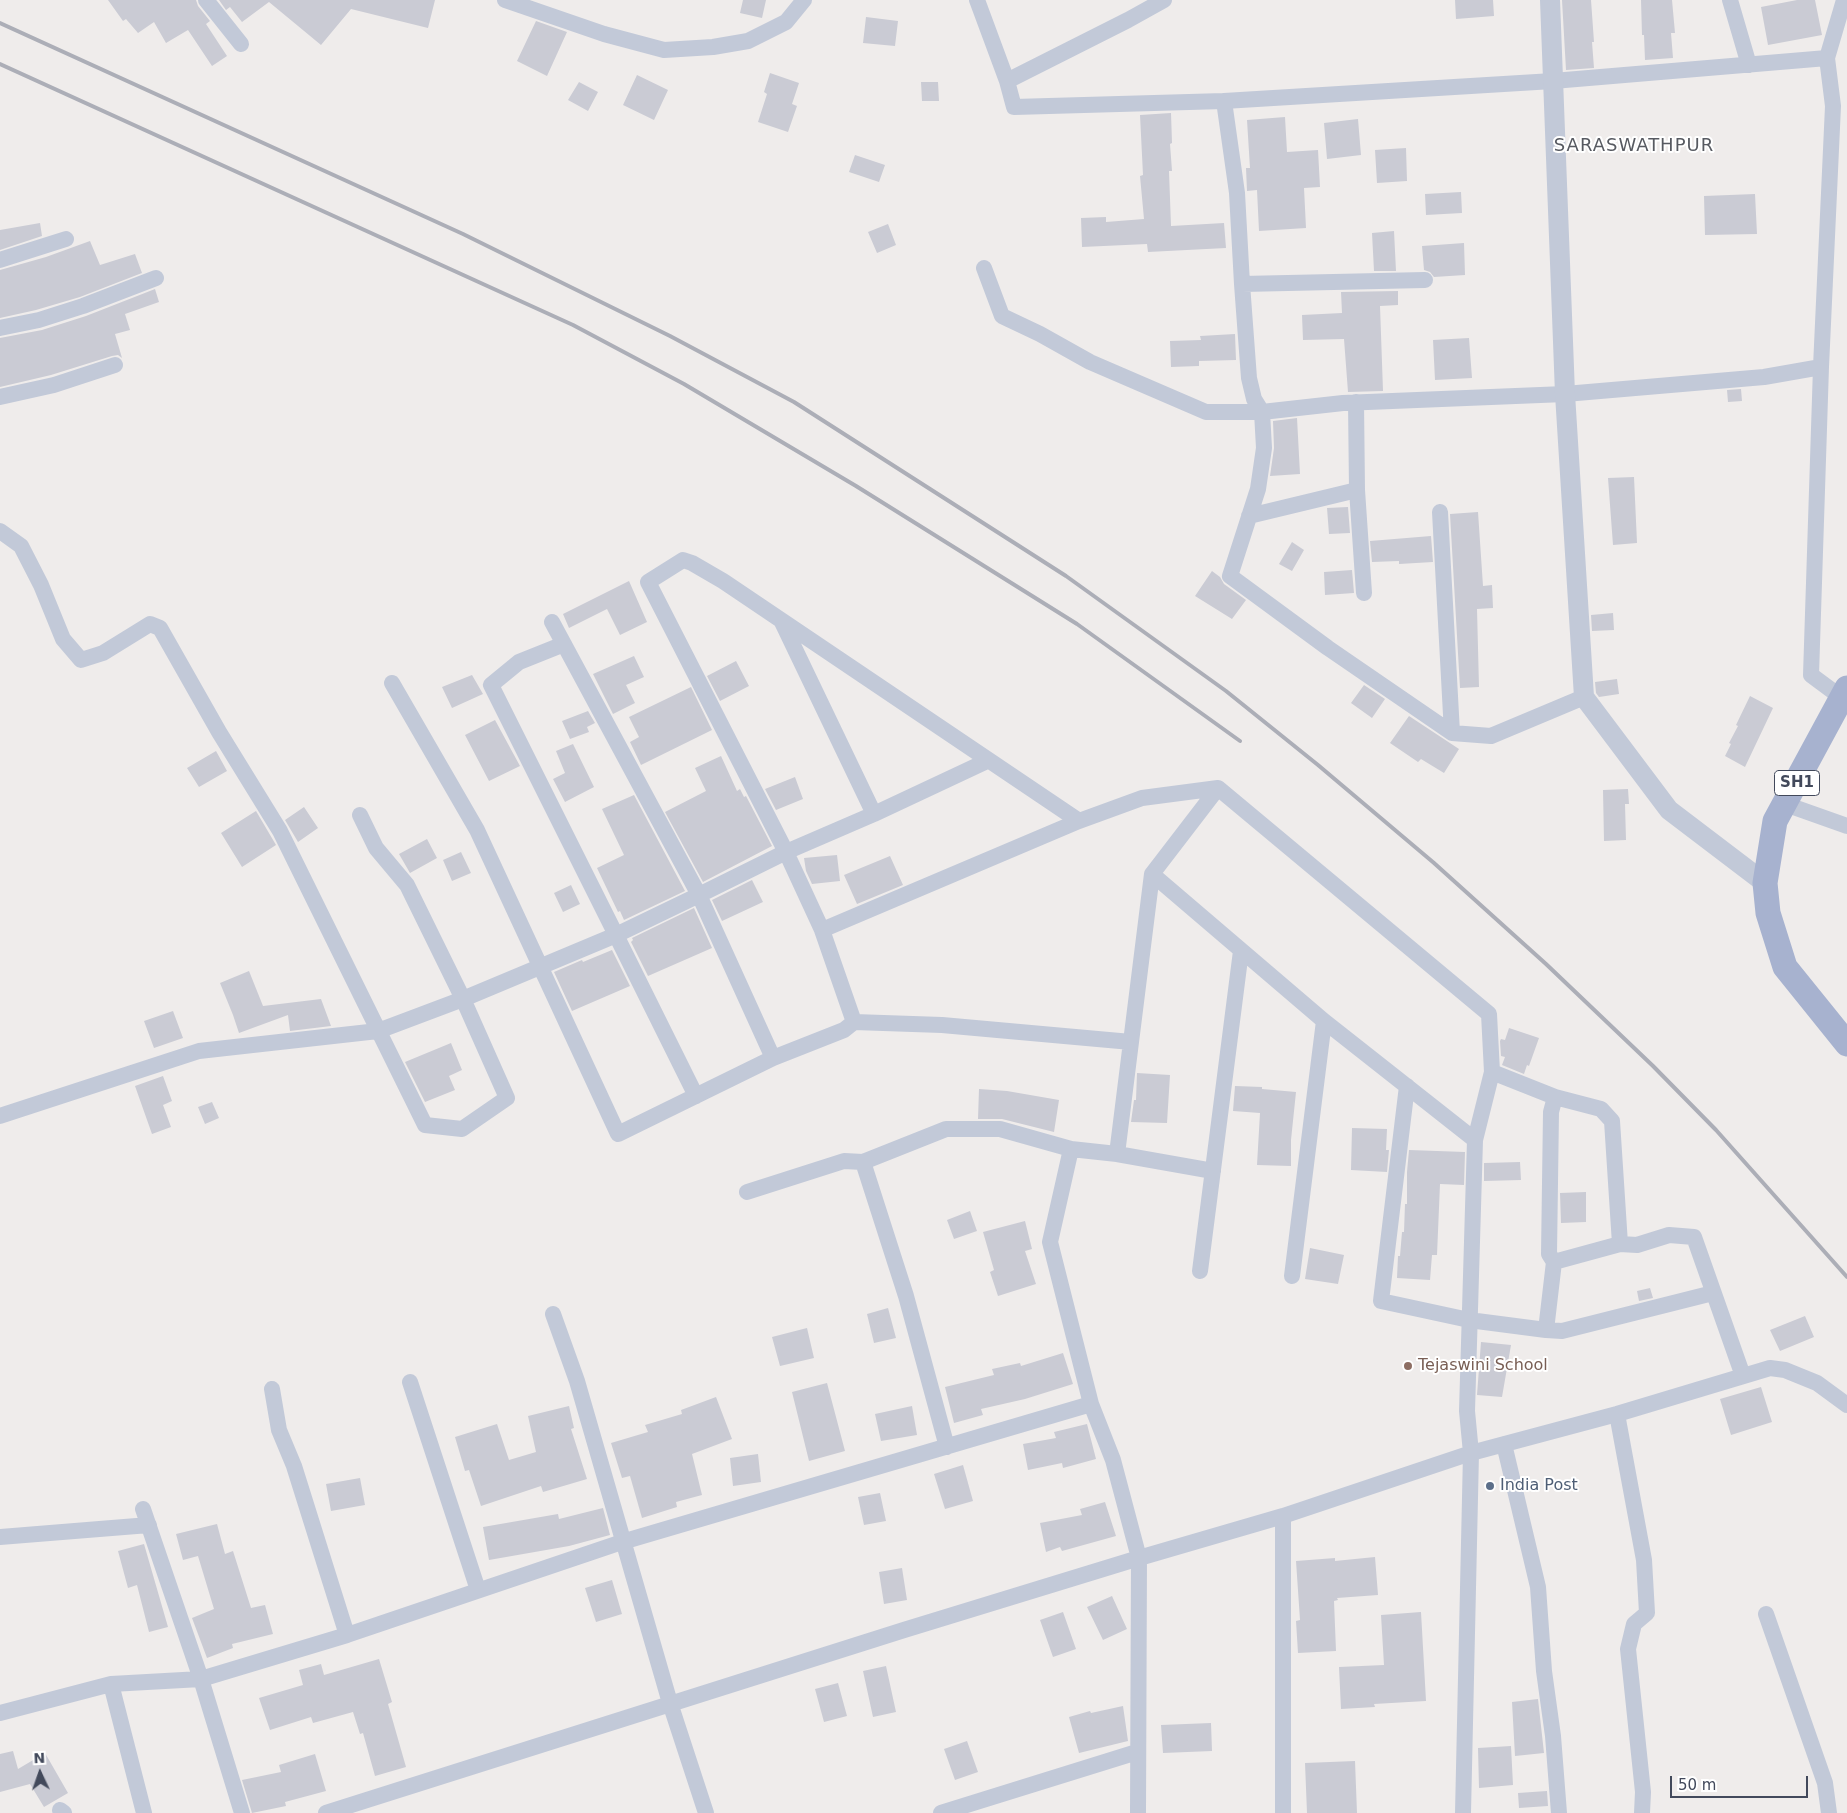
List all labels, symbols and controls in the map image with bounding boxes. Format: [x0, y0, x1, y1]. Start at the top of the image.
district label: SARASWATHPUR [1552, 135, 1716, 157]
road number: SH1 [1774, 770, 1820, 796]
place label: Tejaswini School [1418, 1356, 1548, 1376]
marker: Tejaswini School [1402, 1360, 1414, 1372]
place label: India Post [1500, 1476, 1578, 1496]
marker: India Post [1484, 1480, 1496, 1492]
north arrow [15, 1748, 65, 1798]
text: N [33, 1750, 45, 1766]
scale bar [1672, 1766, 1810, 1798]
text: 50 m [1678, 1776, 1716, 1794]

